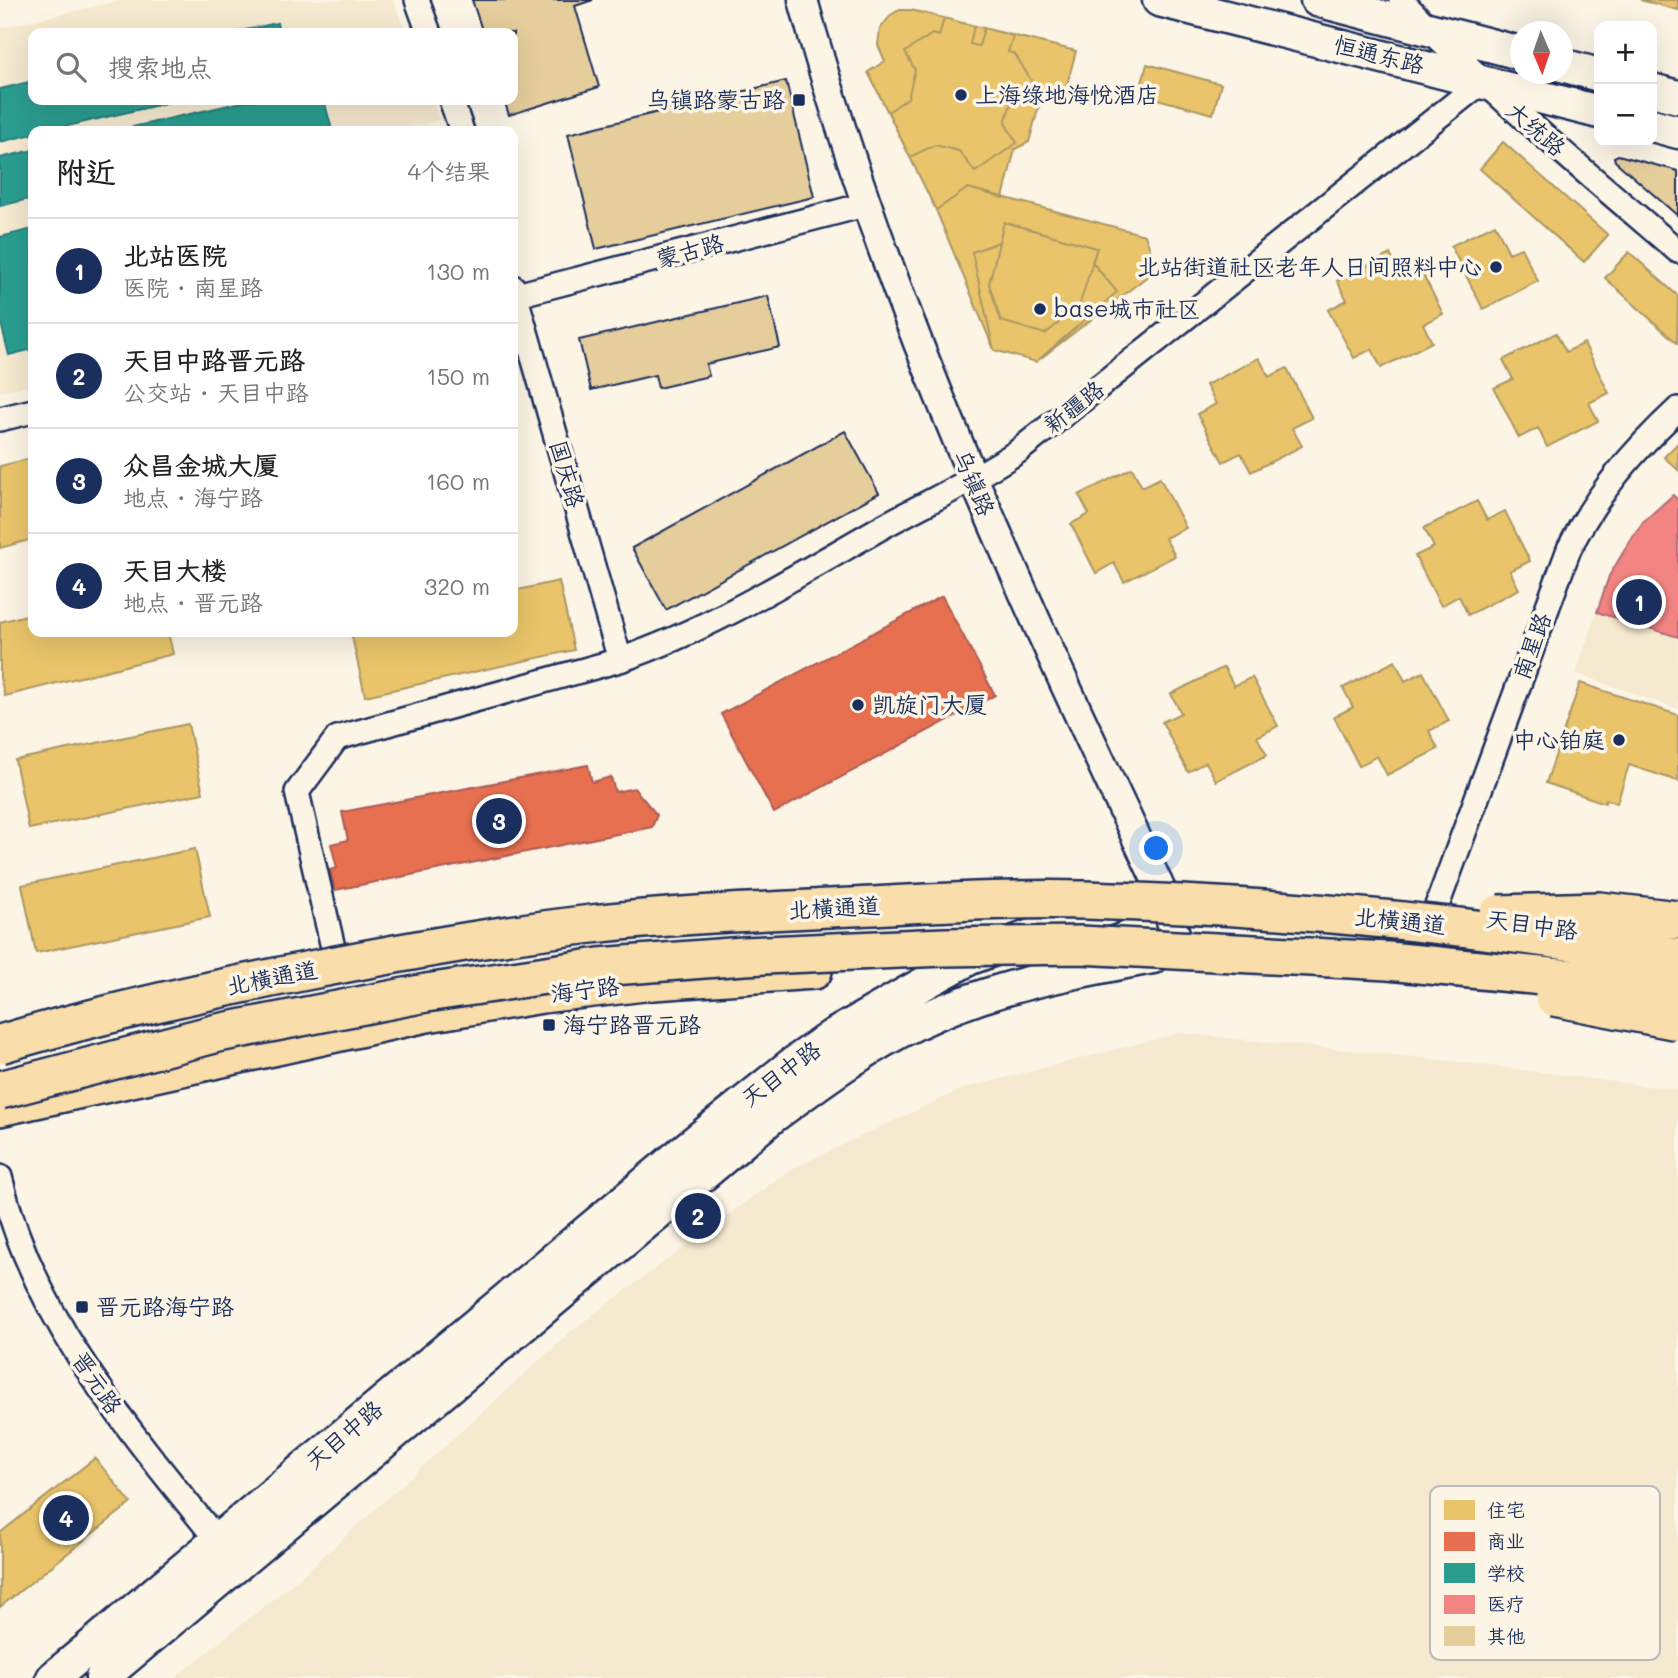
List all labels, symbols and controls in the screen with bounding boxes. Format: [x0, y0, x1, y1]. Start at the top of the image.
north arrow [1510, 21, 1573, 84]
map controls [1594, 21, 1657, 147]
button: + [1594, 21, 1657, 84]
search box [28, 28, 518, 105]
street label: 恒通东路 [1331, 28, 1428, 80]
icon: search [52, 48, 90, 86]
text: 搜索地点 [108, 50, 212, 84]
place label: 上海绿地海悦酒店 [975, 79, 1159, 109]
place label: 乌镇路蒙古路 [647, 84, 785, 114]
button: − [1594, 84, 1657, 147]
marker: 上海绿地海悦酒店 [953, 87, 969, 103]
marker: 乌镇路蒙古路 [791, 92, 807, 108]
street label: 大统路 [1501, 94, 1573, 162]
text: 附近 [56, 151, 116, 191]
text: 4个结果 [407, 156, 490, 186]
street label: 蒙古路 [653, 227, 727, 273]
text: 北站医院 [123, 238, 227, 272]
place label: 北站街道社区老年人日间照料中心 [1137, 251, 1482, 281]
text: 1 [74, 256, 84, 286]
text: 130 m [426, 256, 490, 286]
marker: 北站街道社区老年人日间照料中心 [1488, 259, 1504, 275]
text: 医院 · 南星路 [123, 272, 263, 302]
place label: base城市社区 [1054, 293, 1200, 323]
marker: base城市社区 [1032, 301, 1048, 317]
text: 天目中路晋元路 [123, 343, 305, 377]
text: 2 [73, 361, 85, 391]
text: 150 m [426, 361, 490, 391]
street label: 新疆路 [1037, 373, 1110, 439]
text: 公交站 · 天目中路 [123, 377, 309, 407]
street label: 国庆路 [544, 436, 592, 511]
street label: 乌镇路 [948, 445, 1002, 520]
text: 众昌金城大厦 [123, 448, 279, 482]
text: 3 [72, 466, 86, 496]
text: 160 m [426, 466, 490, 496]
text: 地点 · 海宁路 [123, 482, 263, 512]
text: 天目大楼 [123, 553, 227, 587]
text: 4 [72, 571, 86, 601]
text: 320 m [424, 571, 490, 601]
pin: 1 [1616, 576, 1662, 628]
text: 地点 · 晋元路 [123, 587, 263, 617]
street label: 南星路 [1505, 608, 1557, 683]
place label: 凯旋门大厦 [872, 689, 987, 719]
marker: 凯旋门大厦 [850, 697, 866, 713]
place label: 中心铂庭 [1513, 724, 1605, 754]
marker: 中心铂庭 [1611, 732, 1627, 748]
pin: 3 [476, 795, 522, 847]
your location [1139, 831, 1173, 865]
street label: 北横通道 [787, 890, 881, 924]
street label: 北横通道 [1353, 900, 1447, 940]
street label: 天目中路 [1484, 903, 1580, 945]
street label: 北横通道 [224, 954, 320, 1001]
street label: 海宁路 [549, 970, 621, 1008]
place label: 海宁路晋元路 [563, 1009, 701, 1039]
marker: 海宁路晋元路 [541, 1017, 557, 1033]
street label: 天目中路 [735, 1034, 826, 1113]
pin: 2 [675, 1190, 721, 1242]
place label: 晋元路海宁路 [96, 1291, 234, 1321]
marker: 晋元路海宁路 [74, 1299, 90, 1315]
street label: 晋元路 [66, 1345, 130, 1419]
street label: 天目中路 [298, 1393, 388, 1475]
legend [1430, 1486, 1660, 1660]
pin: 4 [43, 1492, 89, 1544]
text: 住宅 [1487, 1497, 1525, 1522]
text: 商业 [1487, 1528, 1525, 1553]
text: 学校 [1487, 1560, 1525, 1585]
text: 医疗 [1487, 1591, 1525, 1616]
text: 其他 [1487, 1623, 1525, 1648]

